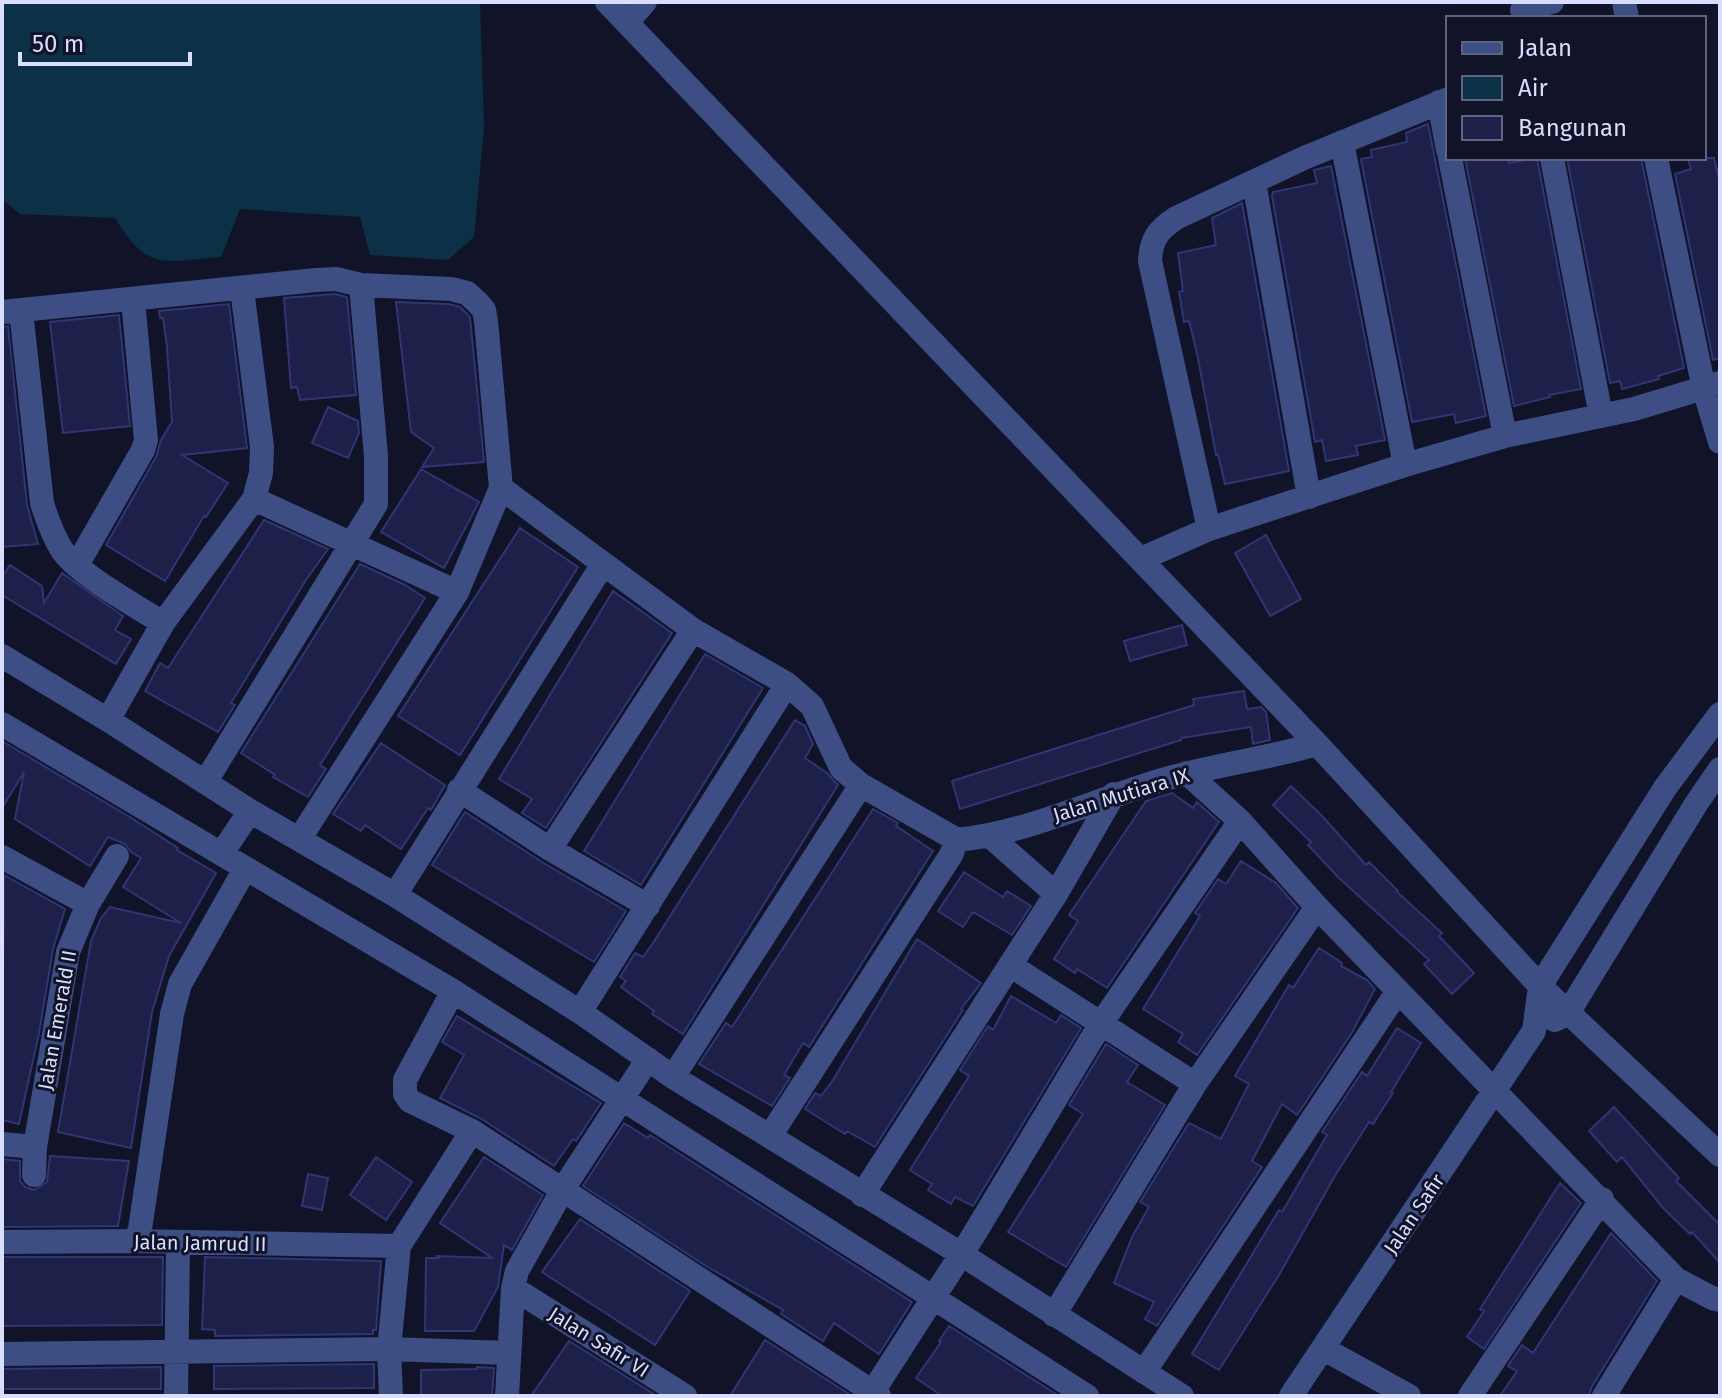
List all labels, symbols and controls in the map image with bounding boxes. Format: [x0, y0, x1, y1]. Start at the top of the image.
scale bar [20, 16, 190, 66]
legend [1446, 16, 1706, 160]
text: 50 m [32, 30, 84, 58]
text: Jalan [1518, 34, 1572, 62]
text: Air [1518, 74, 1549, 102]
text: Bangunan [1518, 114, 1627, 142]
street label: Jalan Mutiara IX [1050, 763, 1192, 827]
street label: Jalan Emerald II [33, 948, 81, 1092]
street label: Jalan Safir [1378, 1169, 1450, 1259]
street label: Jalan Jamrud II [133, 1230, 267, 1256]
street label: Jalan Safir VI [544, 1302, 654, 1382]

